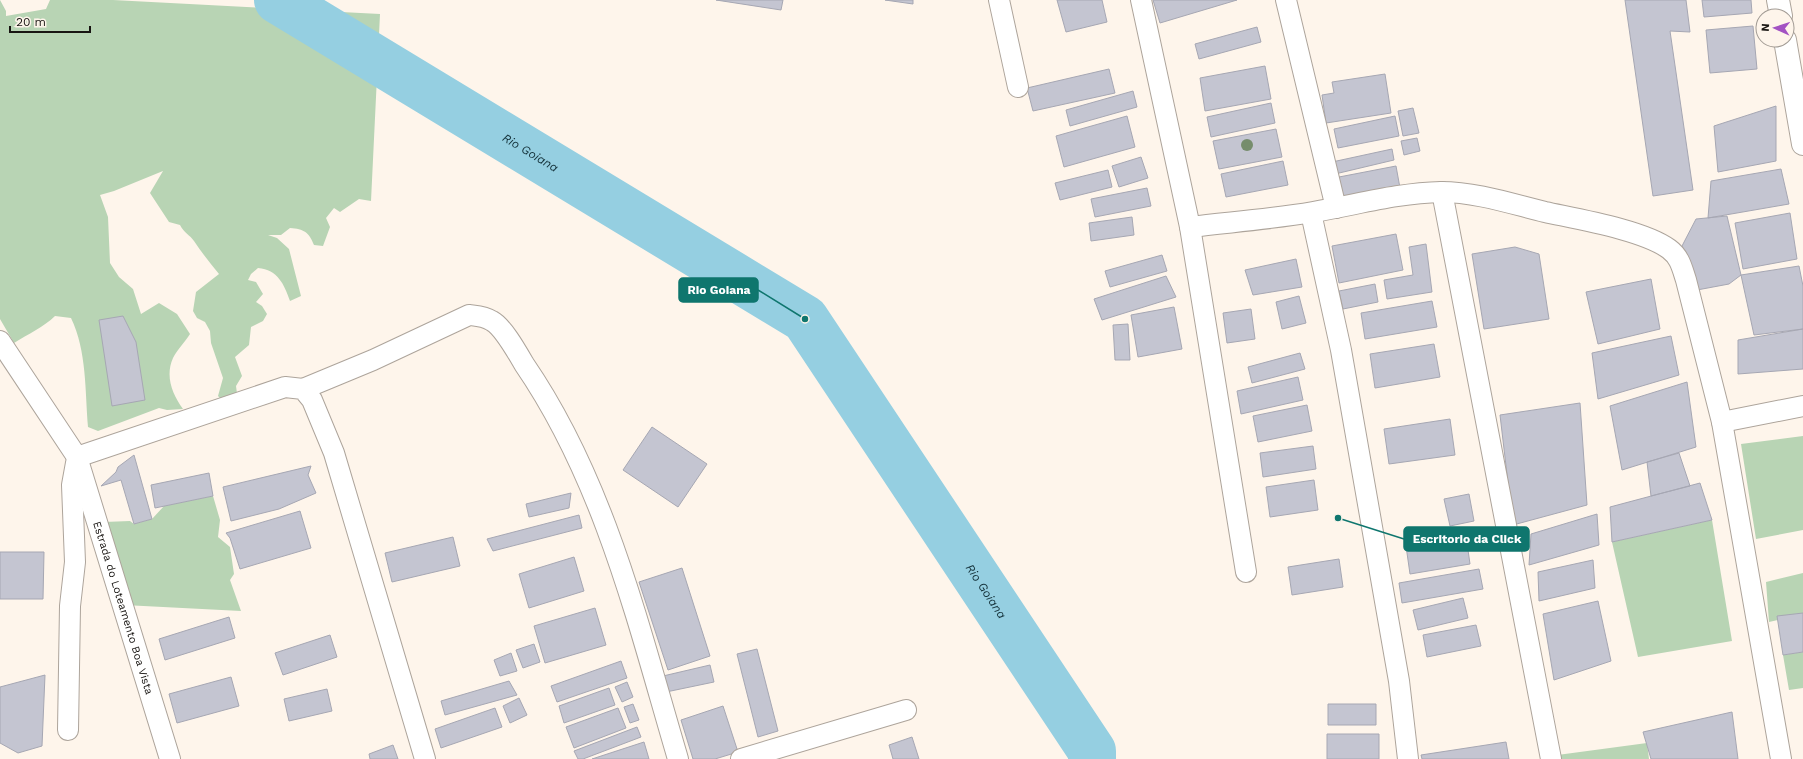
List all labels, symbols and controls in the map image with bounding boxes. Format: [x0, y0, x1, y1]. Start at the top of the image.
scale bar [10, 8, 90, 34]
north arrow [1755, 8, 1795, 48]
text: 20 m [16, 15, 46, 29]
text: N [1759, 23, 1772, 32]
water label: Rio Goiana [500, 131, 561, 175]
callout: Rio Goiana [679, 278, 758, 302]
text: Rio Goiana [687, 283, 751, 297]
street label: Estrada do Loteamento Boa Vista [90, 520, 156, 696]
callout: Escritorio da Click [1404, 527, 1529, 551]
text: Escritorio da Click [1413, 532, 1522, 546]
water label: Rio Goiana [963, 561, 1009, 622]

